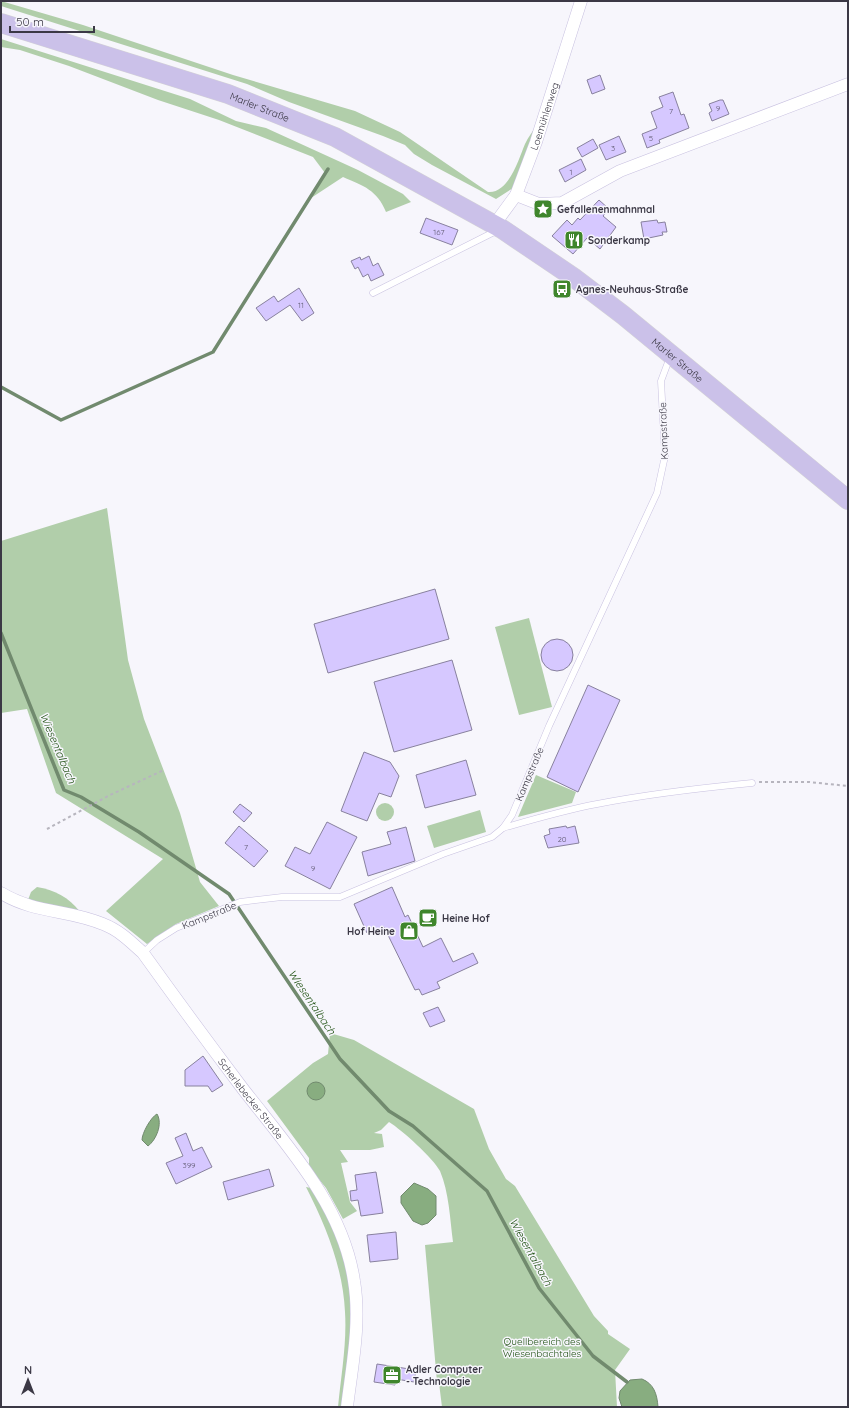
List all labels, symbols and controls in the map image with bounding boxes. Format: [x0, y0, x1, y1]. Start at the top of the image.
scale bar [10, 8, 94, 34]
text: 50 m [16, 14, 44, 29]
street label: Loemühlenweg [528, 81, 562, 152]
street label: Marler Straße [228, 89, 292, 125]
house number: 9 [716, 103, 721, 113]
house number: 7 [669, 106, 673, 116]
house number: 5 [649, 133, 653, 143]
house number: 3 [611, 143, 615, 153]
house number: 1 [570, 167, 573, 177]
place icon: Gefallenenmahnmal [532, 198, 554, 220]
place label: Gefallenenmahnmal [557, 203, 655, 216]
house number: 167 [433, 227, 445, 237]
restaurant icon: Sonderkamp [563, 229, 585, 251]
place label: Sonderkamp [588, 234, 650, 247]
bus stop icon: Agnes-Neuhaus-Straße [551, 278, 573, 300]
place label: Agnes-Neuhaus-Straße [576, 283, 688, 296]
house number: 11 [298, 300, 304, 310]
street label: Marler Straße [649, 335, 706, 386]
street label: Kampstraße [656, 402, 671, 460]
water label: Wiesentalbach [37, 711, 79, 786]
street label: Kampstraße [512, 745, 547, 803]
house number: 20 [557, 834, 567, 844]
house number: 7 [244, 842, 248, 852]
house number: 9 [311, 863, 316, 873]
street label: Kampstraße [180, 899, 239, 932]
cafe icon: Heine Hof [417, 907, 439, 929]
place label: Heine Hof [442, 912, 491, 925]
shop icon: Hof Heine [398, 920, 420, 942]
place label: Hof Heine [347, 925, 395, 938]
water label: Wiesentalbach [285, 967, 339, 1038]
street label: Scherlebecker Straße [215, 1056, 286, 1142]
house number: 399 [182, 1160, 196, 1170]
water label: Wiesentalbach [507, 1216, 556, 1289]
park label: Quellbereich des Wiesenbachtales [503, 1335, 582, 1360]
north arrow [8, 1360, 48, 1400]
text: N [24, 1363, 32, 1377]
place label: Adler Computer - Technologie [406, 1363, 483, 1388]
office icon: Adler Computer - Technologie [381, 1364, 403, 1386]

